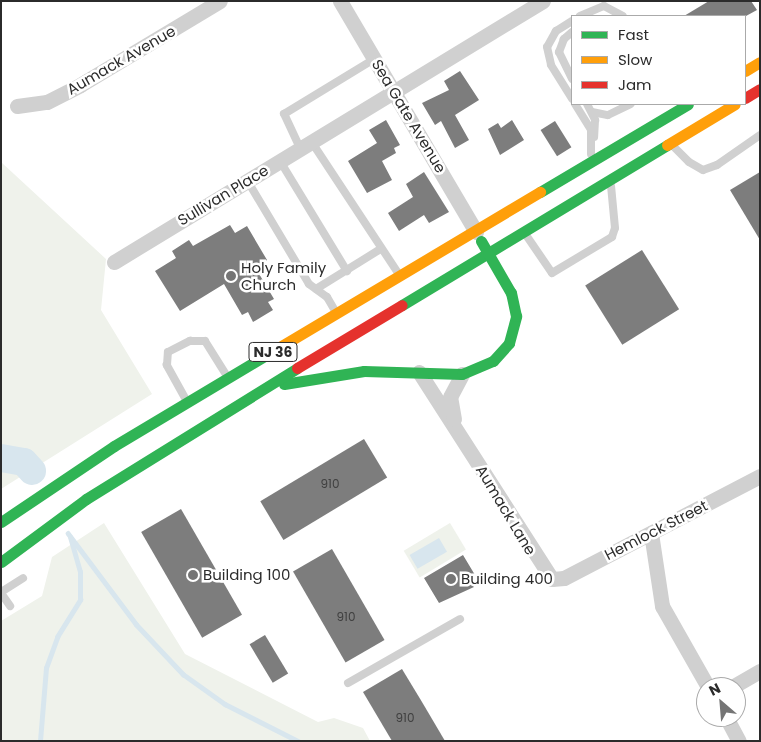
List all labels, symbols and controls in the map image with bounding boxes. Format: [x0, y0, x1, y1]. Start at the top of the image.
legend [571, 15, 746, 105]
street label: Aumack Avenue [63, 22, 179, 98]
text: Fast [618, 24, 649, 45]
text: Slow [618, 49, 652, 70]
street label: Sea Gate Avenue [368, 56, 450, 176]
text: Jam [618, 74, 652, 95]
street label: Sullivan Place [174, 161, 272, 229]
place label: Holy Family Church [241, 258, 326, 293]
marker: Holy Family Church [225, 270, 237, 282]
road number: NJ 36 [248, 341, 298, 364]
street label: Aumack Lane [472, 462, 540, 558]
house number: 910 [321, 477, 339, 491]
street label: Hemlock Street [601, 496, 711, 564]
place label: Building 100 [203, 566, 290, 584]
marker: Building 100 [187, 569, 199, 581]
place label: Building 400 [461, 570, 553, 588]
marker: Building 400 [445, 573, 457, 585]
house number: 910 [337, 610, 355, 624]
north arrow [696, 677, 746, 727]
text: N [705, 678, 724, 701]
house number: 910 [396, 711, 414, 725]

